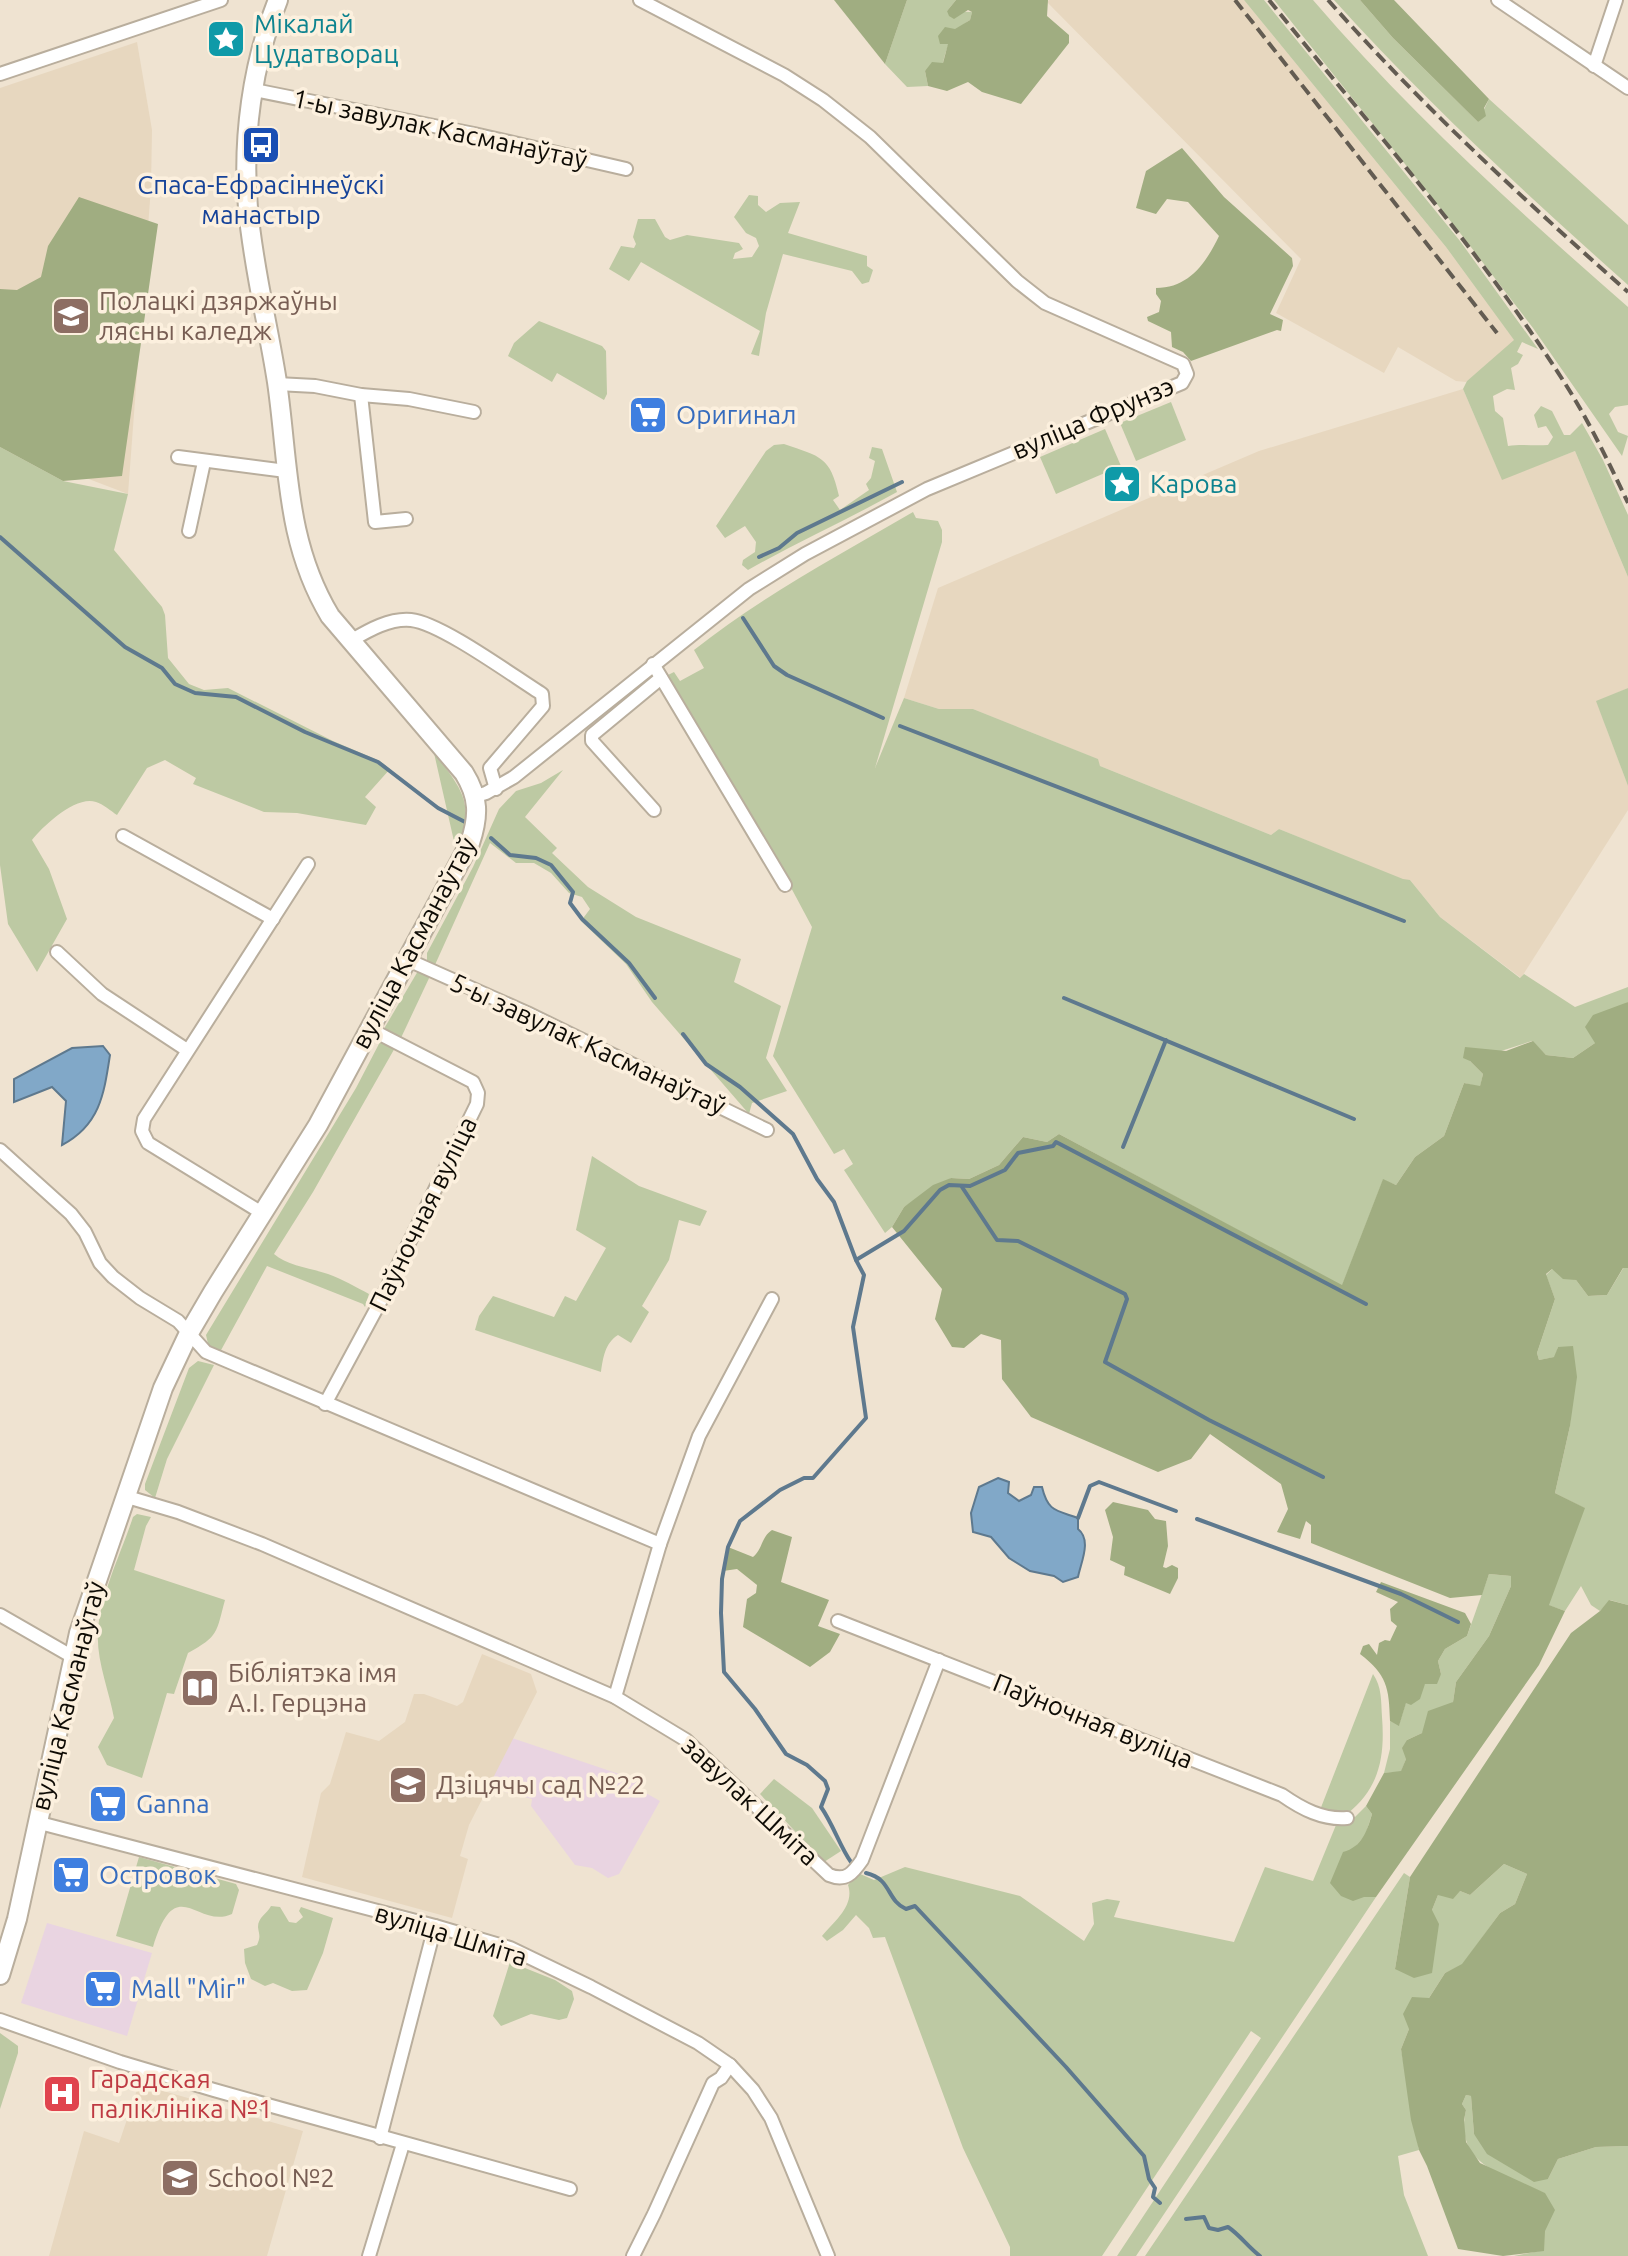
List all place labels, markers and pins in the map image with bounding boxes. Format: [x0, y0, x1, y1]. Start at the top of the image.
place label: Мікалай Цудатворац [254, 9, 399, 68]
place icon: Мікалай Цудатворац [205, 18, 247, 60]
bus stop icon: Спаса-Ефрасіннеўскі манастыр [240, 124, 282, 166]
place label: Спаса-Ефрасіннеўскі манастыр [137, 170, 385, 229]
place label: Полацкі дзяржаўны лясны каледж [99, 286, 338, 345]
school or university icon: Полацкі дзяржаўны лясны каледж [50, 295, 92, 337]
supermarket icon: Оригинал [627, 394, 669, 436]
place label: Оригинал [676, 400, 796, 429]
place icon: Карова [1101, 463, 1143, 505]
place label: Карова [1150, 469, 1237, 498]
place label: Бібліятэка імя А.І. Герцэна [228, 1658, 397, 1717]
library icon: Бібліятэка імя А.І. Герцэна [179, 1667, 221, 1709]
school or university icon: Дзіцячы сад №22 [387, 1764, 429, 1806]
place label: Дзіцячы сад №22 [436, 1770, 645, 1799]
supermarket icon: Ganna [87, 1783, 129, 1825]
place label: Ganna [136, 1789, 210, 1818]
supermarket icon: Островок [50, 1854, 92, 1896]
place label: Островок [99, 1860, 217, 1889]
supermarket icon: Mall "Mir" [82, 1968, 124, 2010]
place label: Mall "Mir" [131, 1974, 246, 2003]
place label: Гарадская паліклініка №1 [90, 2064, 273, 2123]
hospital icon: Гарадская паліклініка №1 [41, 2073, 83, 2115]
school or university icon: School №2 [159, 2157, 201, 2199]
place label: School №2 [208, 2163, 335, 2192]

